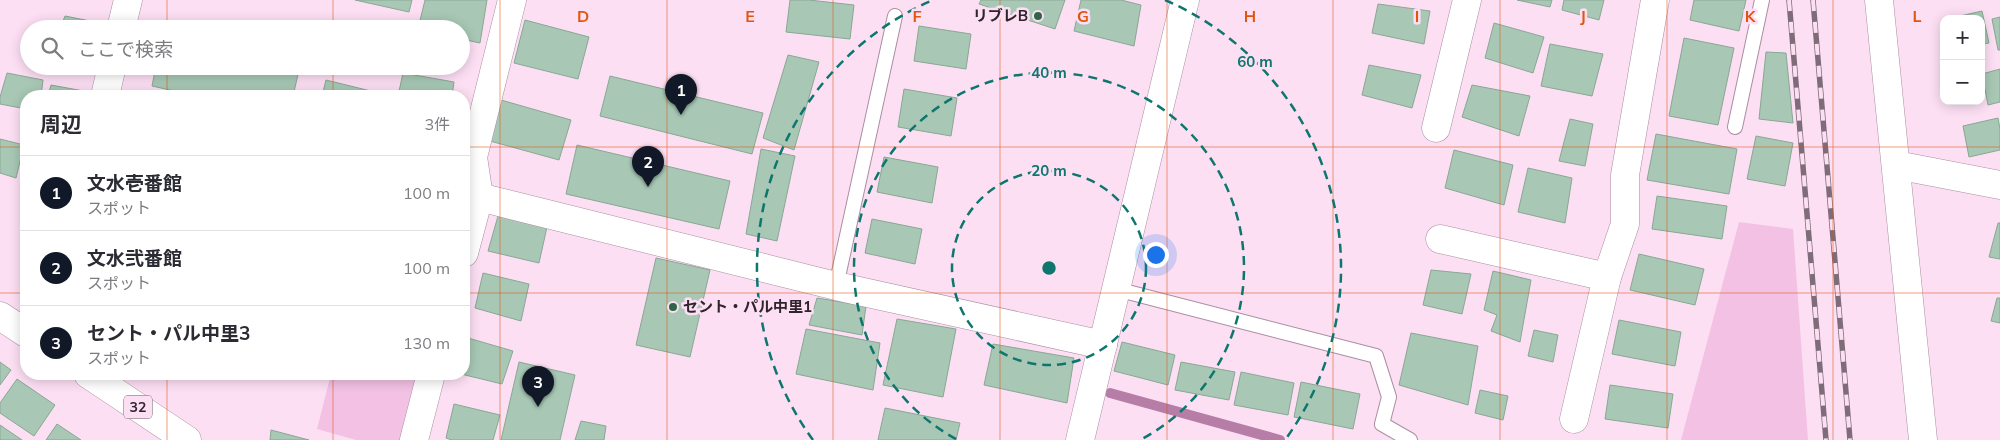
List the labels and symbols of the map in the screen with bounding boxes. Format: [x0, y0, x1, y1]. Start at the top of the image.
text: D [577, 6, 589, 26]
text: E [745, 6, 755, 26]
text: F [912, 6, 922, 26]
place label: リブレB [973, 6, 1028, 25]
text: G [1077, 6, 1089, 26]
text: H [1244, 6, 1256, 26]
text: I [1415, 6, 1419, 26]
text: J [1580, 6, 1586, 26]
text: K [1745, 6, 1757, 26]
text: L [1913, 6, 1922, 26]
marker: リブレB [1032, 10, 1044, 22]
text: 60 m [1237, 52, 1273, 71]
text: 40 m [1031, 63, 1067, 82]
pin: 1 [665, 74, 697, 115]
pin: 2 [632, 146, 664, 187]
text: 20 m [1031, 161, 1067, 180]
your location [1143, 242, 1169, 268]
centre of rings [1040, 259, 1058, 277]
place label: セント・パル中里1 [683, 297, 812, 316]
marker: セント・パル中里1 [667, 301, 679, 313]
pin: 3 [522, 366, 554, 407]
road number: 32 [124, 396, 152, 418]

